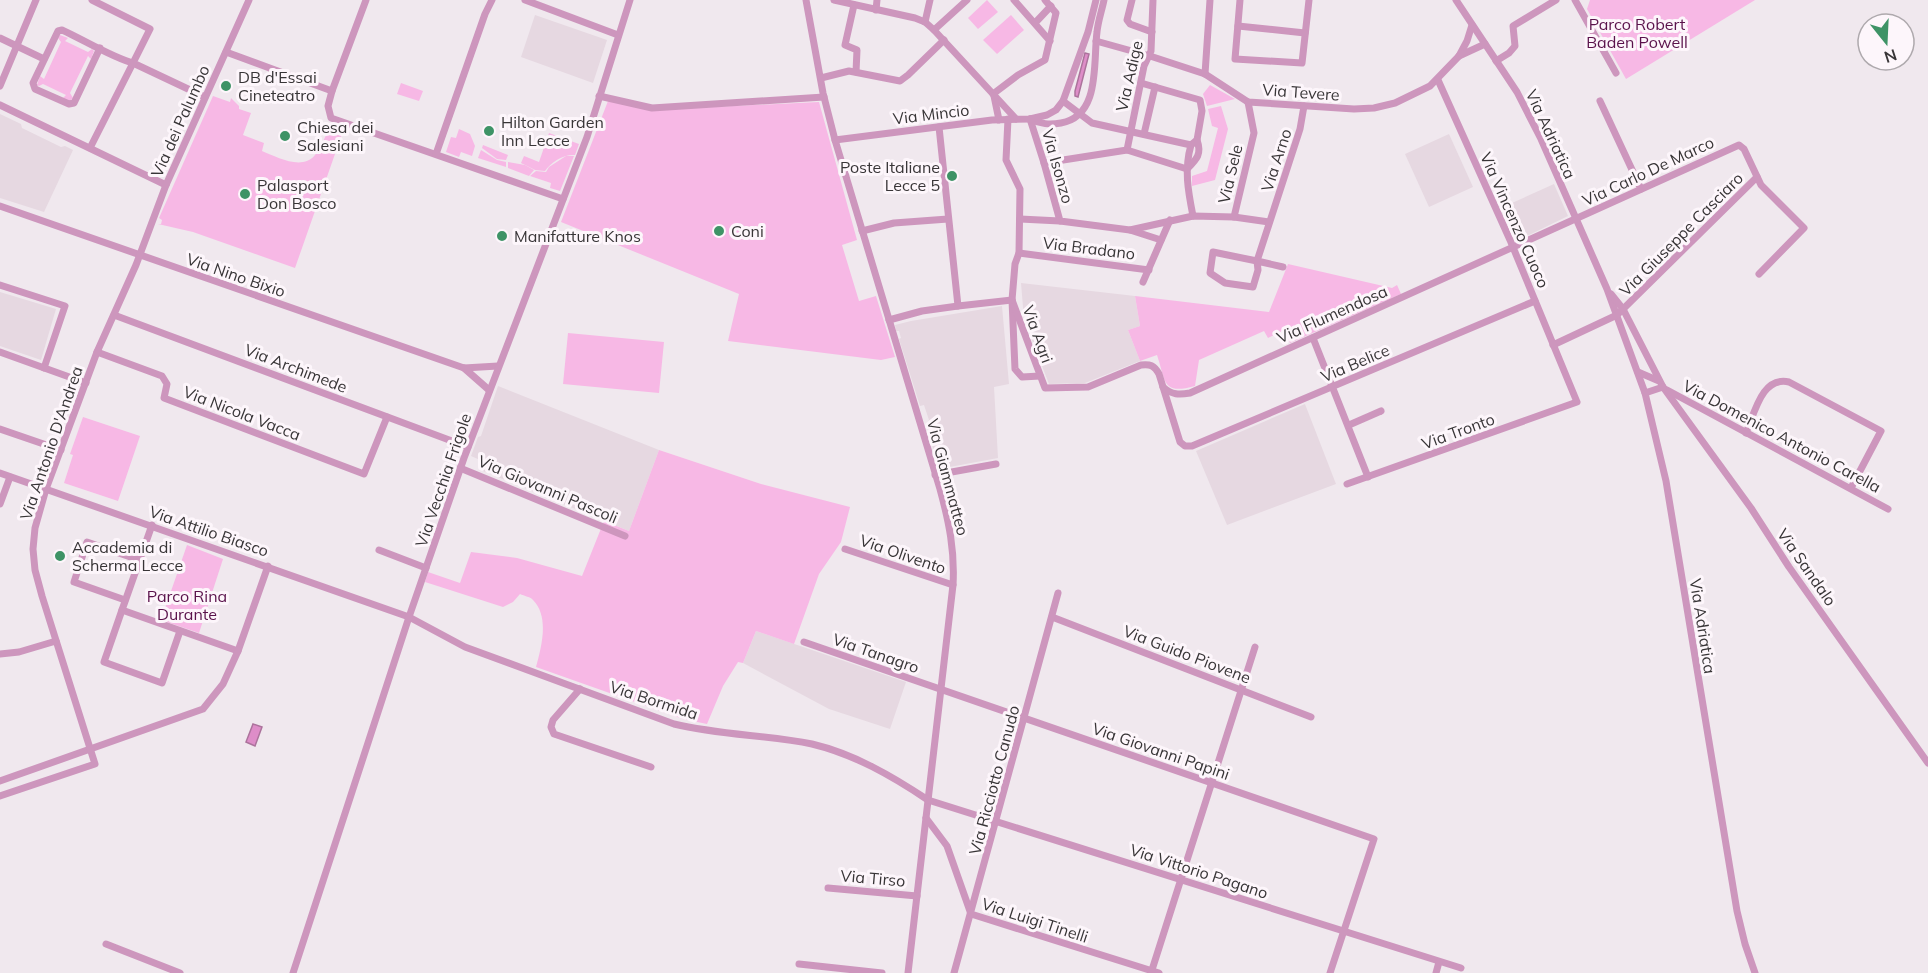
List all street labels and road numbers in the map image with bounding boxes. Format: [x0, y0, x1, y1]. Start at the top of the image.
street label: Via Adige [1111, 39, 1147, 113]
street label: Via dei Palumbo [146, 62, 214, 180]
street label: Via Tevere [1262, 79, 1340, 105]
street label: Via Adriatica [1522, 86, 1580, 182]
street label: Via Mincio [892, 99, 970, 129]
street label: Via Isonzo [1038, 126, 1078, 206]
street label: Via Arno [1256, 126, 1296, 194]
street label: Via Carlo De Marco [1579, 132, 1717, 210]
street label: Via Sele [1214, 143, 1246, 205]
street label: Via Vincenzo Cuoco [1476, 149, 1554, 291]
street label: Via Giuseppe Casciaro [1615, 168, 1747, 300]
street label: Via Bradano [1042, 232, 1136, 264]
street label: Via Nino Bixio [184, 249, 288, 301]
street label: Via Flumendosa [1273, 281, 1391, 347]
street label: Via Agri [1018, 303, 1058, 365]
street label: Via Archimede [242, 339, 350, 397]
street label: Via Belice [1318, 340, 1392, 386]
street label: Via Antonio D'Andrea [15, 363, 87, 523]
street label: Via Domenico Antonio Carella [1680, 375, 1884, 497]
street label: Via Nicola Vacca [181, 381, 303, 445]
street label: Via Tronto [1419, 409, 1497, 453]
street label: Via Vecchia Frigole [411, 411, 475, 549]
street label: Via Giammatteo [923, 416, 973, 538]
street label: Via Giovanni Pascoli [475, 450, 621, 528]
street label: Via Attilio Biasco [147, 501, 271, 561]
street label: Via Sandalo [1773, 524, 1841, 610]
street label: Via Olivento [857, 530, 949, 578]
street label: Via Adriatica [1686, 577, 1720, 675]
street label: Via Guido Piovene [1120, 621, 1254, 687]
street label: Via Tanagro [830, 629, 922, 677]
street label: Via Bormida [607, 676, 701, 724]
street label: Via Ricciotto Canudo [964, 703, 1024, 857]
street label: Via Giovanni Papini [1090, 718, 1232, 784]
street label: Via Vittorio Pagano [1127, 839, 1271, 903]
street label: Via Tirso [840, 865, 906, 891]
street label: Via Luigi Tinelli [979, 893, 1091, 947]

